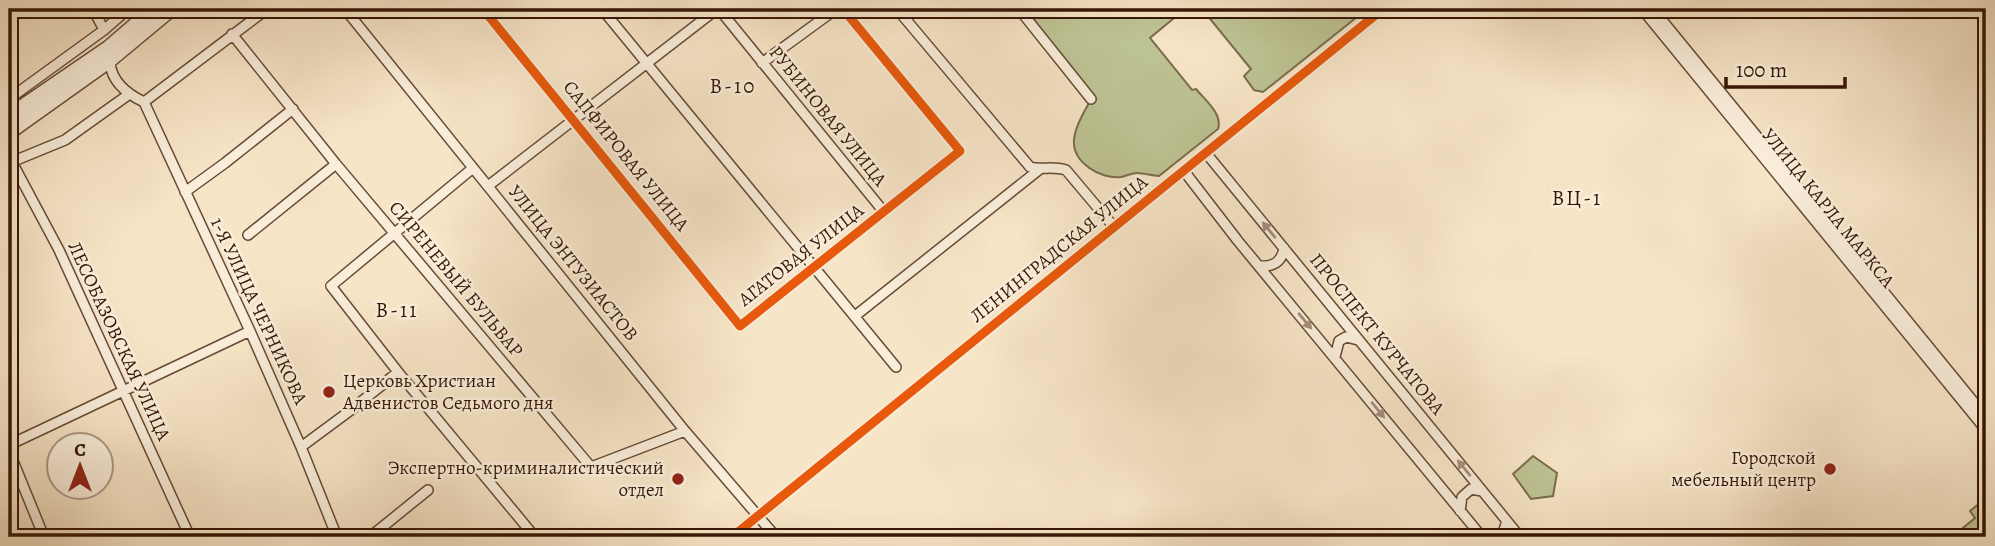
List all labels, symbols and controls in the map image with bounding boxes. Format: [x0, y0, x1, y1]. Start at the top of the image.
street label: РУБИНОВАЯ УЛИЦА [763, 40, 893, 192]
scale bar [1726, 46, 1844, 90]
text: 100 m [1736, 56, 1787, 84]
district label: В-10 [710, 72, 756, 100]
street label: САПФИРОВАЯ УЛИЦА [557, 75, 696, 238]
street label: УЛИЦА КАРЛА МАРКСА [1756, 123, 1901, 294]
street label: ЛЕНИНГРАДСКАЯ УЛИЦА [965, 169, 1154, 329]
street label: УЛИЦА ЭНТУЗИАСТОВ [502, 180, 644, 346]
district label: ВЦ-1 [1552, 184, 1602, 212]
street label: СИРЕНЕВЫЙ БУЛЬВАР [383, 196, 529, 363]
street label: АГАТОВАЯ УЛИЦА [732, 197, 870, 313]
street label: 1-Я УЛИЦА ЧЕРНИКОВА [204, 213, 314, 410]
one-way arrow [1262, 221, 1277, 238]
street label: ЛЕСОБАЗОВСКАЯ УЛИЦА [61, 237, 177, 446]
street label: ПРОСПЕКТ КУРЧАТОВА [1304, 248, 1451, 421]
district label: В-11 [376, 296, 418, 324]
one-way arrow [1298, 312, 1313, 330]
place label: Церковь Христиан Адвенистов Седьмого дня [342, 368, 553, 416]
marker: Церковь Христиан Адвенистов Седьмого дня [321, 384, 337, 400]
one-way arrow [1370, 402, 1385, 419]
north arrow [46, 430, 116, 500]
text: С [74, 437, 86, 463]
place label: Городской мебельный центр [1671, 445, 1816, 493]
place label: Экспертно-криминалистический отдел [388, 455, 664, 503]
one-way arrow [1456, 460, 1471, 478]
marker: Городской мебельный центр [1822, 461, 1838, 477]
marker: Экспертно-криминалистический отдел [670, 471, 686, 487]

